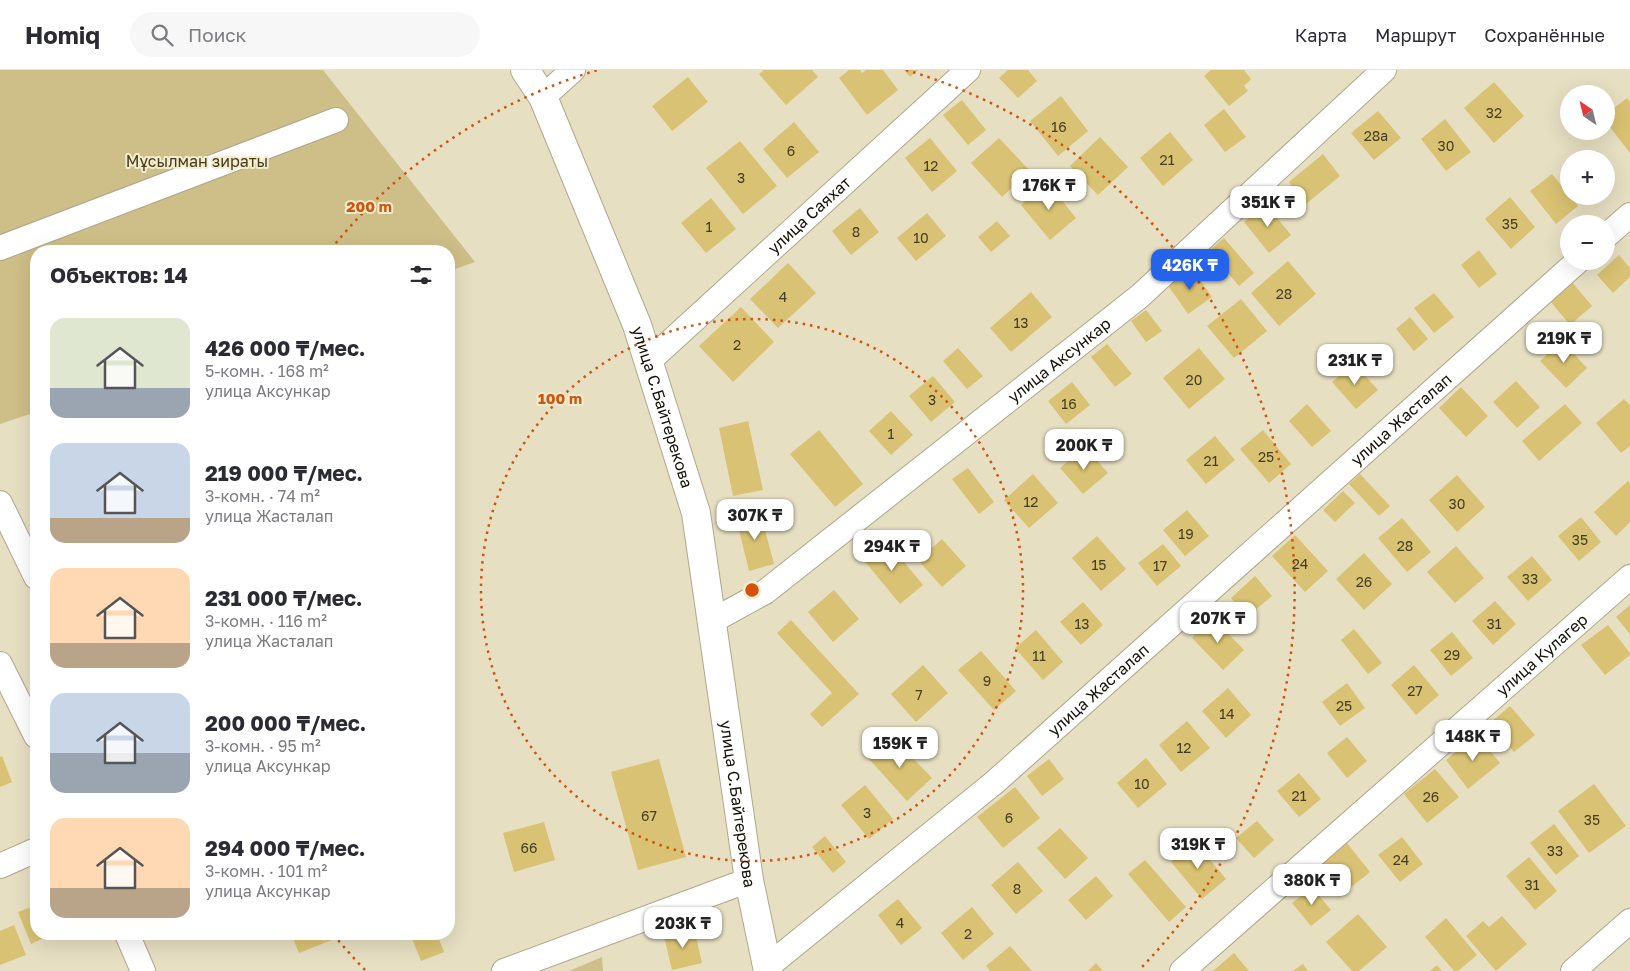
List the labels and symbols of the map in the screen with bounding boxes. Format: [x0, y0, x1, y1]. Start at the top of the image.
north arrow [1560, 85, 1615, 140]
house number: 32 [1486, 104, 1502, 121]
house number: 16 [1051, 118, 1067, 135]
house number: 28а [1364, 127, 1388, 144]
house number: 30 [1438, 137, 1454, 154]
house number: 6 [787, 142, 795, 159]
park label: Мұсылман зираты [126, 151, 268, 171]
house number: 21 [1160, 151, 1175, 168]
house number: 12 [924, 157, 938, 174]
pin: 176K ₸ [1008, 168, 1090, 211]
house number: 3 [737, 169, 745, 186]
street label: улица Саяхат [763, 172, 855, 258]
pin: 351K ₸ [1227, 186, 1309, 228]
text: 200 m [346, 197, 392, 215]
house number: 35 [1502, 215, 1518, 232]
house number: 1 [706, 218, 713, 235]
house number: 8 [852, 223, 860, 240]
house number: 10 [913, 229, 929, 246]
pin: 426K ₸ [1149, 248, 1231, 291]
house number: 28 [1276, 285, 1292, 302]
house number: 4 [779, 288, 787, 305]
street label: улица Аксункар [1004, 313, 1115, 407]
house number: 13 [1014, 314, 1028, 331]
pin: 219K ₸ [1523, 322, 1605, 364]
street label: улица С.Байтерекова [628, 324, 697, 490]
house number: 2 [733, 336, 741, 353]
pin: 231K ₸ [1314, 344, 1396, 386]
street label: улица Жасталап [1346, 369, 1456, 470]
house number: 20 [1186, 371, 1202, 388]
text: 100 m [538, 389, 582, 407]
house number: 3 [928, 391, 936, 408]
house number: 16 [1061, 395, 1077, 412]
house number: 1 [888, 425, 895, 442]
pin: 200K ₸ [1043, 428, 1125, 471]
house number: 25 [1258, 448, 1274, 465]
house number: 21 [1204, 452, 1219, 469]
house number: 12 [1024, 493, 1038, 510]
house number: 30 [1449, 495, 1465, 512]
pin: 307K ₸ [714, 498, 796, 541]
house number: 19 [1178, 525, 1194, 542]
pin: 294K ₸ [851, 530, 933, 572]
house number: 35 [1572, 531, 1588, 548]
house number: 28 [1397, 537, 1413, 554]
house number: 24 [1292, 555, 1308, 572]
house number: 15 [1092, 556, 1106, 573]
house number: 17 [1153, 557, 1167, 574]
house number: 33 [1522, 570, 1538, 587]
house number: 26 [1356, 573, 1372, 590]
centre of rings [743, 581, 761, 599]
pin: 207K ₸ [1177, 602, 1259, 644]
street label: улица Кулагер [1492, 609, 1592, 700]
house number: 13 [1075, 615, 1089, 632]
house number: 31 [1487, 615, 1502, 632]
street label: улица Жасталап [1044, 640, 1153, 740]
house number: 29 [1444, 646, 1460, 663]
house number: 11 [1032, 647, 1046, 664]
house number: 9 [983, 672, 991, 689]
house number: 27 [1407, 682, 1423, 699]
house number: 7 [915, 686, 923, 703]
house number: 25 [1336, 697, 1352, 714]
house number: 14 [1219, 705, 1235, 722]
street label: улица С.Байтерекова [716, 719, 760, 889]
pin: 148K ₸ [1432, 720, 1514, 762]
pin: 159K ₸ [859, 726, 941, 769]
house number: 12 [1177, 739, 1191, 756]
house number: 10 [1134, 775, 1150, 792]
house number: 21 [1292, 787, 1307, 804]
house number: 26 [1423, 788, 1439, 805]
house number: 3 [863, 804, 871, 821]
house number: 67 [641, 807, 657, 824]
house number: 6 [1005, 809, 1013, 826]
house number: 35 [1584, 811, 1600, 828]
pin: 319K ₸ [1157, 828, 1239, 870]
house number: 66 [521, 839, 537, 856]
house number: 33 [1547, 842, 1563, 859]
house number: 24 [1393, 851, 1409, 868]
pin: 380K ₸ [1271, 864, 1353, 906]
house number: 31 [1525, 876, 1540, 893]
house number: 8 [1013, 880, 1021, 897]
pin: 203K ₸ [642, 906, 724, 949]
house number: 4 [896, 914, 904, 931]
house number: 2 [964, 925, 972, 942]

